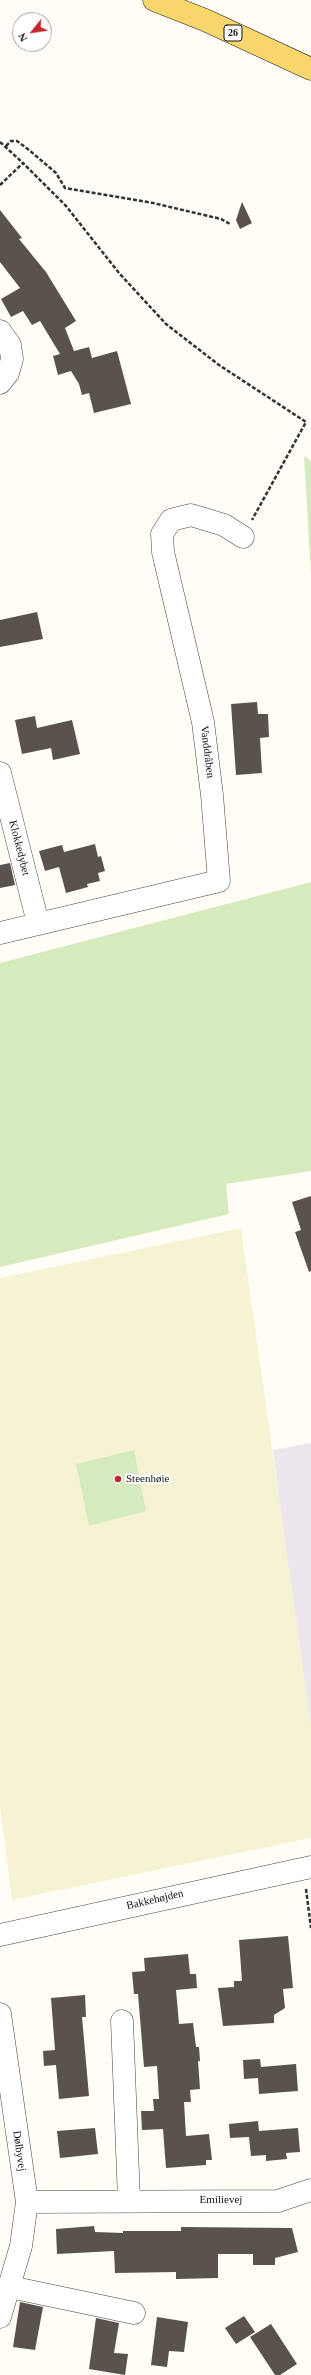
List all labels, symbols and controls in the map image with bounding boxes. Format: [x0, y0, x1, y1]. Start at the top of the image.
north arrow [12, 12, 52, 52]
road number: 26 [224, 25, 242, 41]
text: N [15, 31, 30, 44]
street label: Vanddråben [197, 725, 217, 779]
street label: Klokkedybet [6, 819, 32, 877]
place label: Steenhøie [126, 1472, 169, 1486]
marker: Steenhøie [113, 1474, 123, 1484]
street label: Bakkehøjden [125, 1887, 185, 1913]
street label: Dølbyvej [10, 2130, 28, 2172]
street label: Emilievej [200, 2193, 242, 2207]

